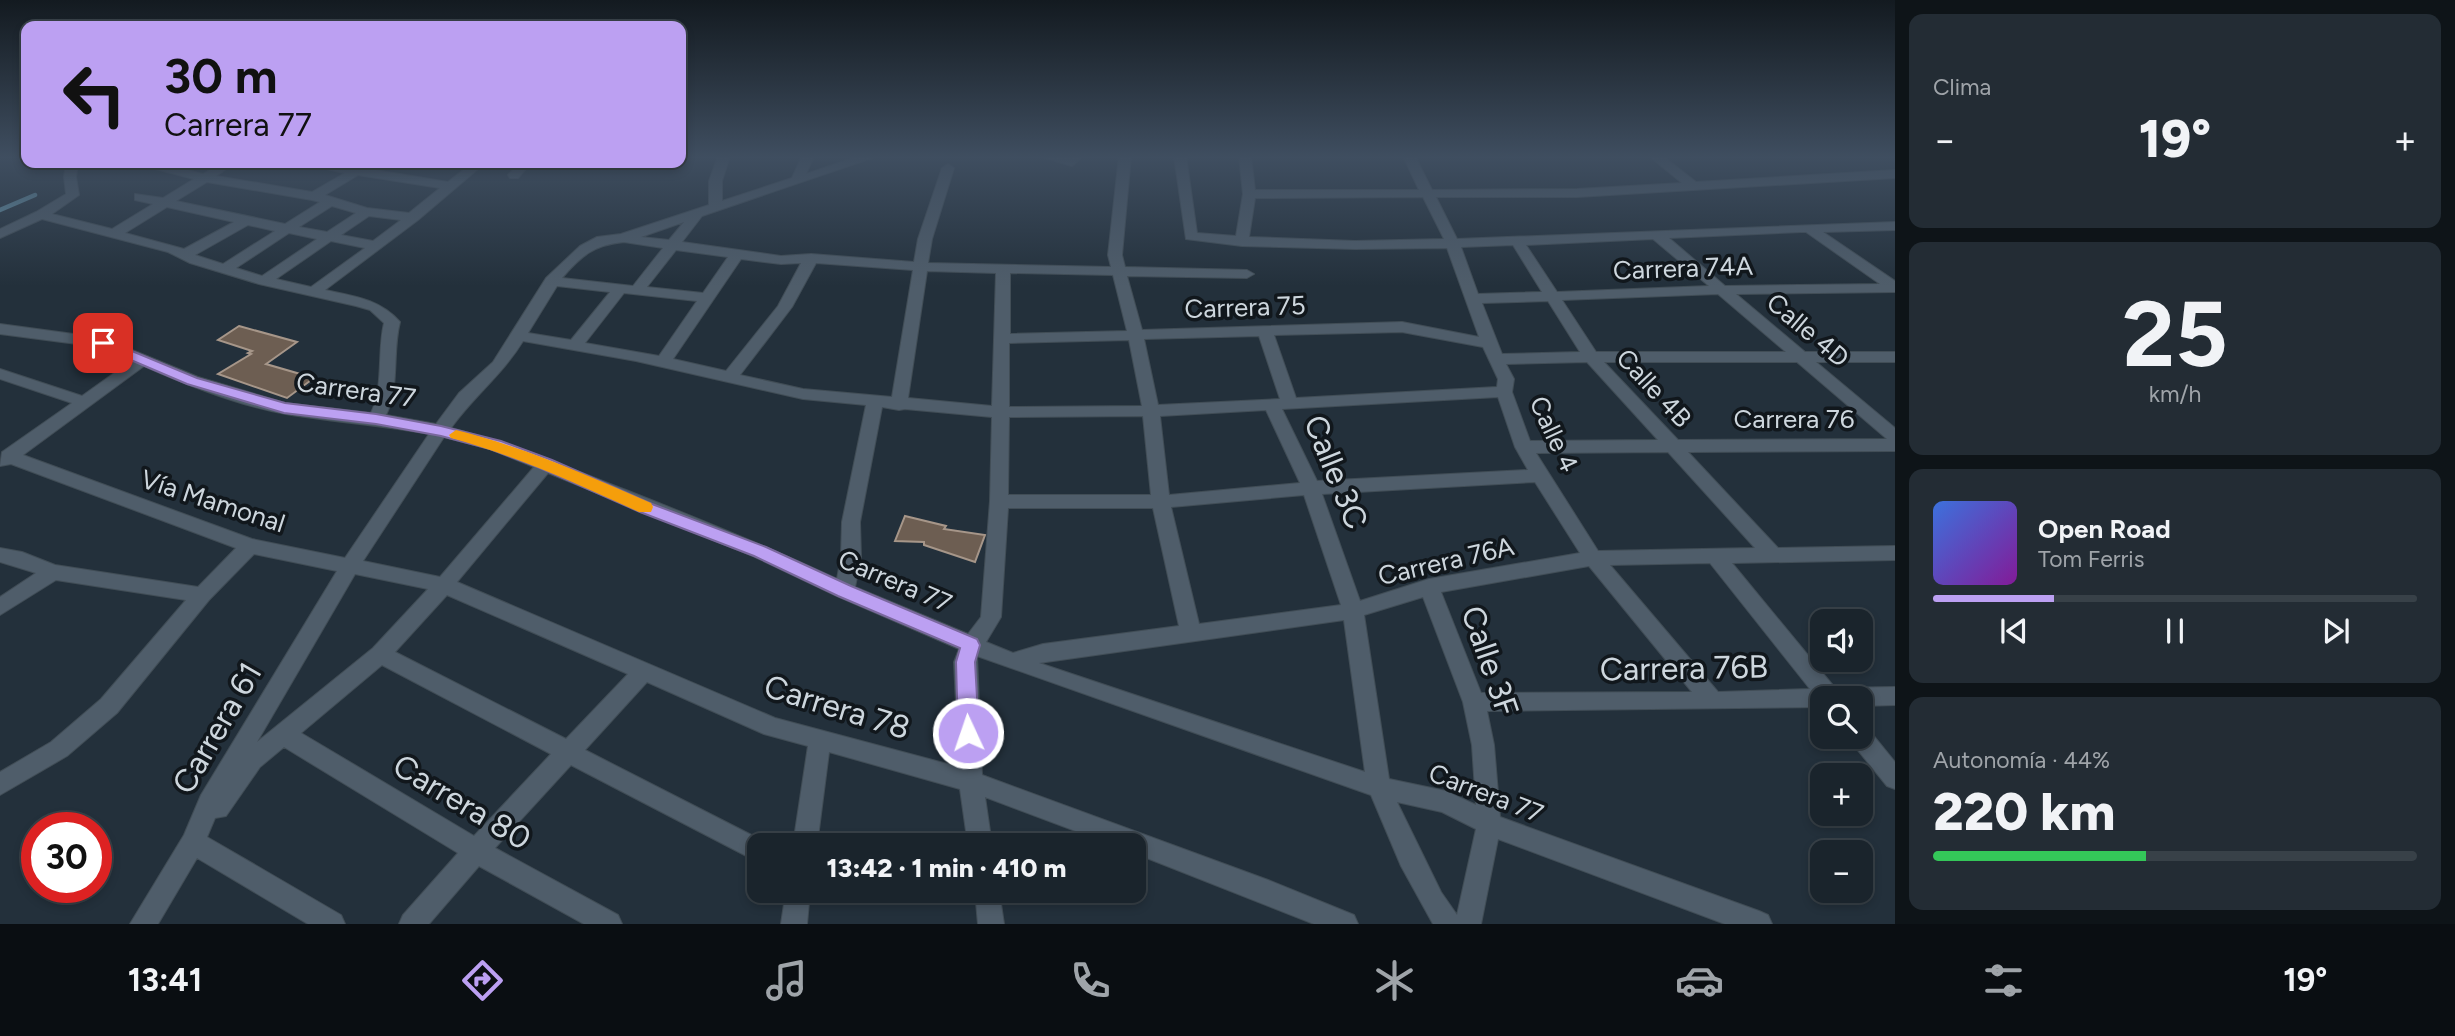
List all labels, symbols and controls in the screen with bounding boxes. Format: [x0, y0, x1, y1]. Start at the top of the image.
text: 30 m [164, 46, 277, 105]
icon: left [49, 49, 140, 140]
text: Clima [1933, 73, 1991, 101]
text: Carrera 77 [164, 106, 312, 144]
text: 19° [2139, 108, 2211, 170]
text: − [1933, 117, 1957, 163]
text: + [2393, 117, 2417, 163]
street label: Carrera 74A [1612, 250, 1754, 286]
text: 25 [2122, 280, 2228, 389]
street label: Calle 4D [1760, 286, 1856, 374]
street label: Carrera 75 [1184, 289, 1306, 325]
pin [73, 313, 133, 373]
icon: arrive [84, 324, 122, 362]
street label: Calle 4B [1610, 342, 1698, 434]
street label: Carrera 77 [294, 366, 418, 414]
text: km/h [2149, 380, 2201, 408]
street label: Calle 4 [1523, 391, 1585, 477]
street label: Carrera 76 [1734, 403, 1854, 435]
street label: Calle 3C [1296, 410, 1376, 534]
street label: Vía Mamonal [137, 463, 289, 539]
text: Open Road [2038, 513, 2171, 545]
street label: Carrera 76A [1375, 530, 1517, 592]
street label: Carrera 77 [833, 543, 957, 619]
text: Tom Ferris [2038, 545, 2144, 573]
street label: Calle 3F [1454, 601, 1526, 721]
map controls [1810, 609, 1873, 903]
button: sound [1810, 609, 1873, 672]
icon: previous [1995, 612, 2033, 650]
icon: pause [2156, 612, 2194, 650]
icon: next [2317, 612, 2355, 650]
street label: Carrera 76B [1599, 648, 1769, 688]
street label: Carrera 61 [164, 656, 270, 800]
street label: Carrera 78 [760, 667, 914, 747]
button: search [1810, 686, 1873, 749]
position arrow [931, 696, 1005, 770]
street label: Carrera 80 [386, 746, 538, 858]
text: Autonomía · 44% [1933, 746, 2110, 774]
street label: Carrera 77 [1424, 757, 1548, 829]
button: + [1810, 763, 1873, 826]
text: 220 km [1933, 781, 2115, 843]
speed limit sign: 30 [21, 812, 112, 903]
button: − [1810, 840, 1873, 903]
text: 13:42 · 1 min · 410 m [827, 852, 1066, 884]
icon: directions [458, 956, 507, 1005]
icon: music [762, 956, 811, 1005]
icon: phone [1066, 956, 1115, 1005]
icon: climate [1370, 956, 1419, 1005]
icon: car [1675, 956, 1724, 1005]
icon: filters [1979, 956, 2028, 1005]
text: 13:41 [128, 961, 202, 999]
text: 19° [2283, 961, 2327, 999]

